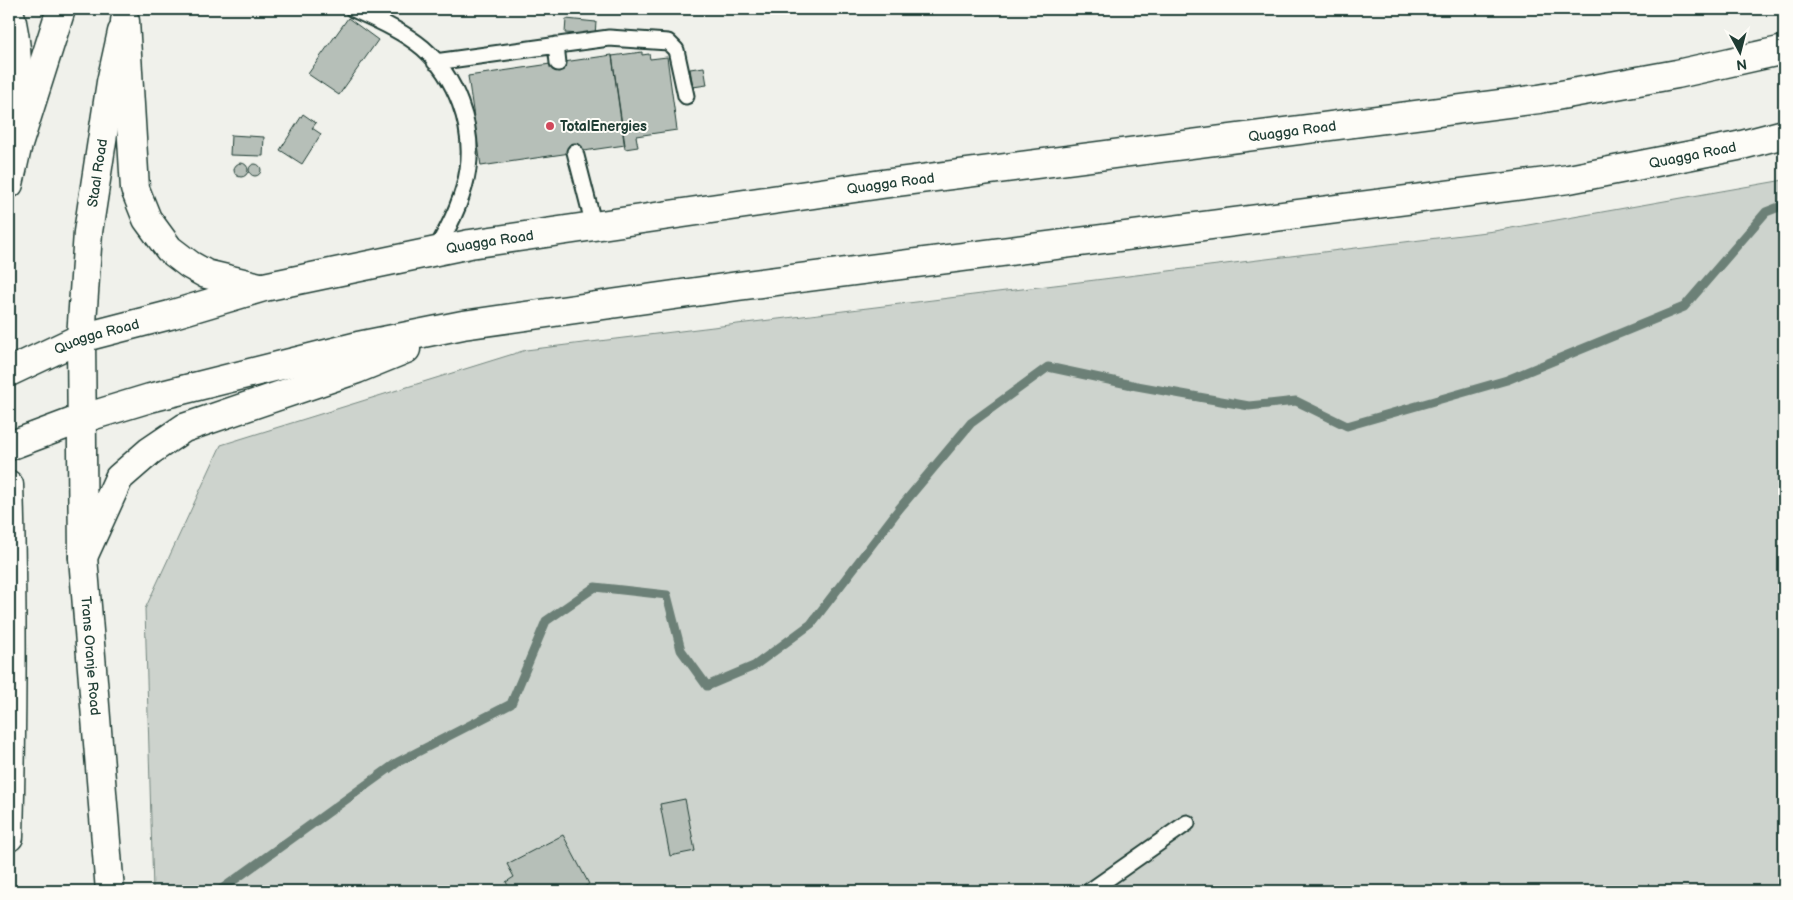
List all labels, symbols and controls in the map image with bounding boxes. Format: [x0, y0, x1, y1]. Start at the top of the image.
north arrow [1716, 28, 1766, 78]
text: N [1735, 55, 1748, 73]
street label: Quagga Road [1247, 117, 1337, 145]
place label: TotalEnergies [560, 118, 647, 135]
marker: TotalEnergies [544, 120, 556, 132]
street label: Staal Road [83, 138, 111, 208]
street label: Quagga Road [1648, 138, 1738, 172]
street label: Quagga Road [845, 169, 935, 198]
street label: Quagga Road [444, 226, 535, 257]
street label: Quagga Road [51, 315, 141, 358]
street label: Trans Oranje Road [78, 595, 104, 716]

